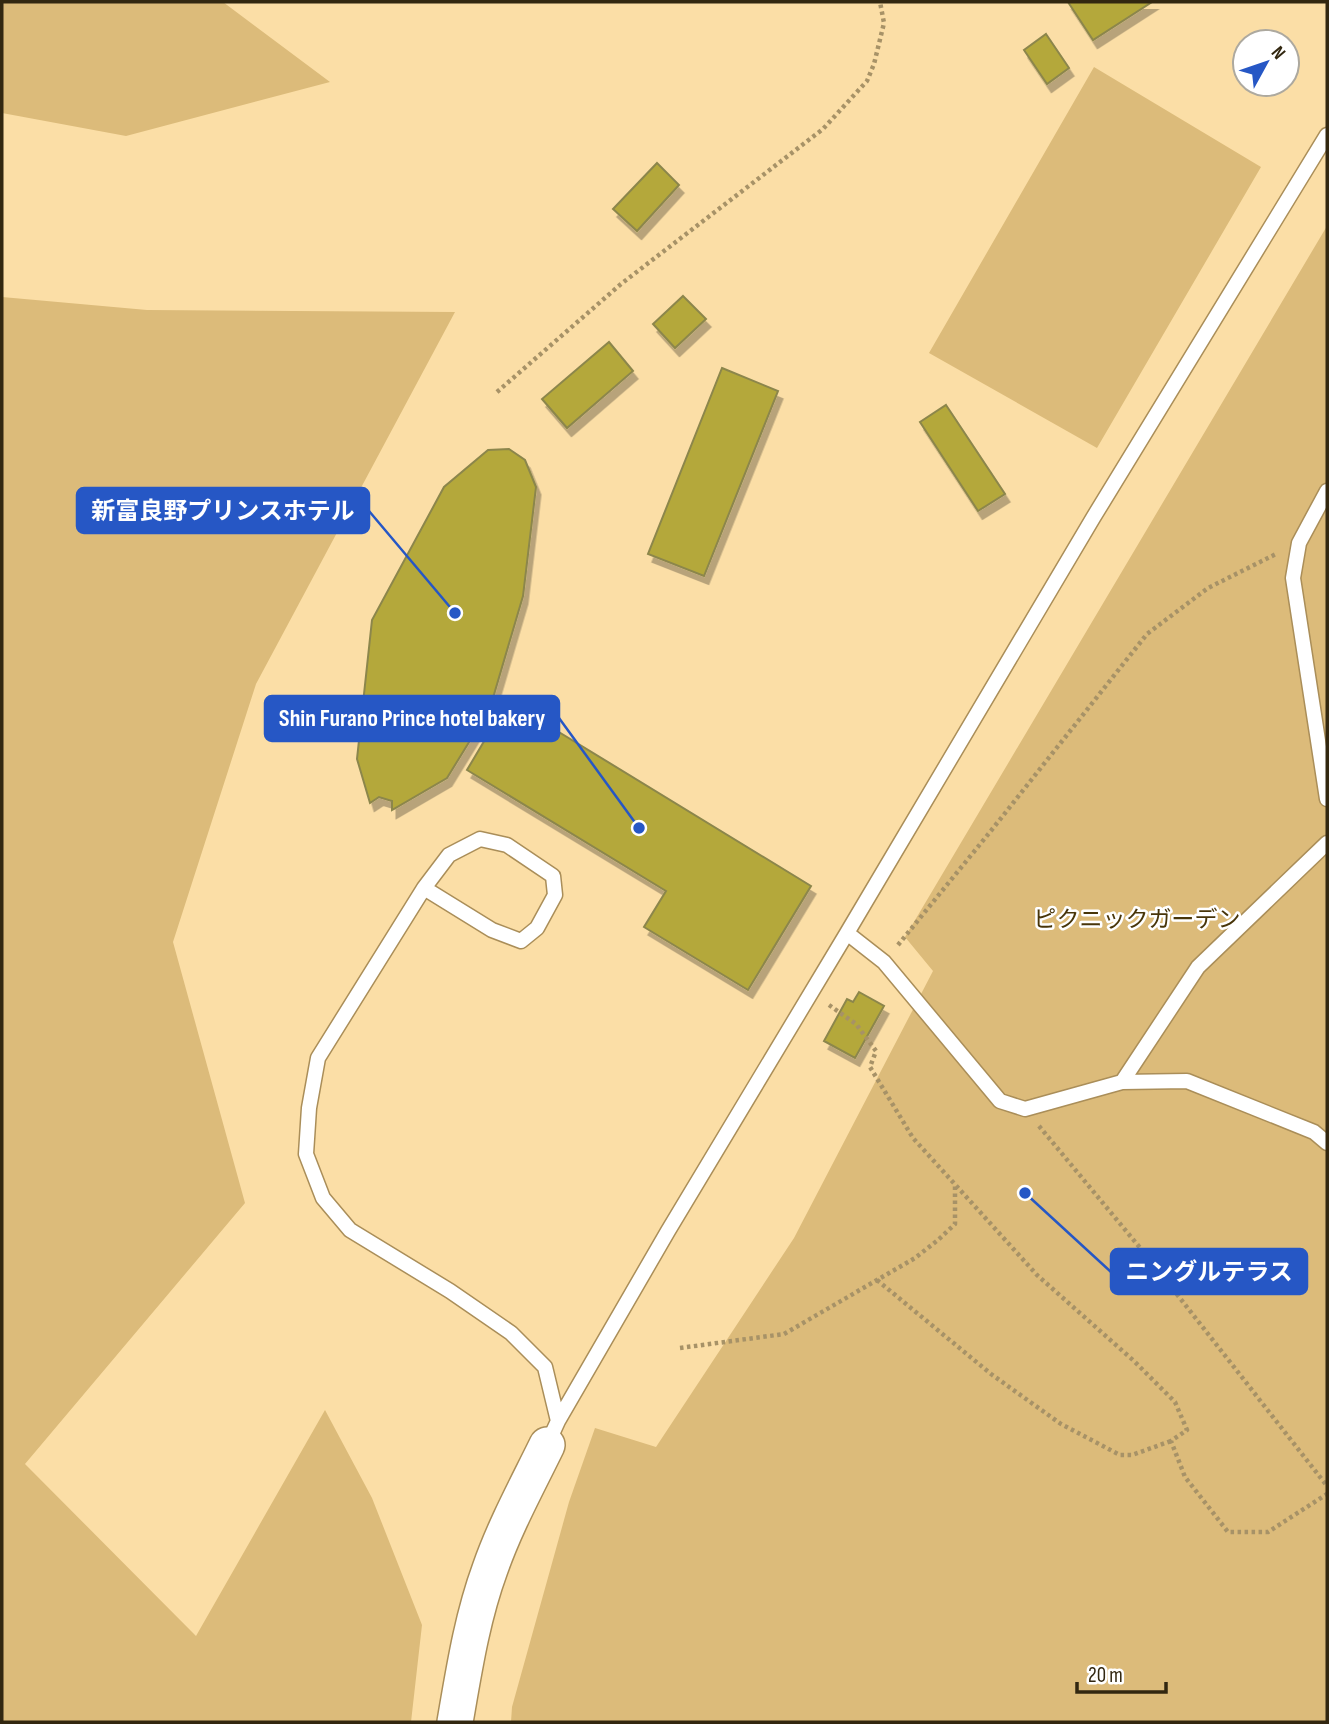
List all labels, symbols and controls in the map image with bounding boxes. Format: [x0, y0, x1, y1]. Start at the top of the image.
north arrow [1231, 28, 1301, 98]
text: N [1266, 42, 1290, 64]
callout: 新富良野プリンスホテル [77, 488, 369, 533]
text: 新富良野プリンスホテル [91, 497, 355, 526]
callout: Shin Furano Prince hotel bakery [265, 696, 559, 741]
text: Shin Furano Prince hotel bakery [279, 704, 545, 733]
park label: ピクニックガーデン [1034, 906, 1241, 934]
callout: ニングルテラス [1111, 1249, 1307, 1294]
text: ニングルテラス [1125, 1258, 1293, 1287]
scale bar [1077, 1650, 1166, 1694]
text: 20 m [1088, 1663, 1123, 1688]

